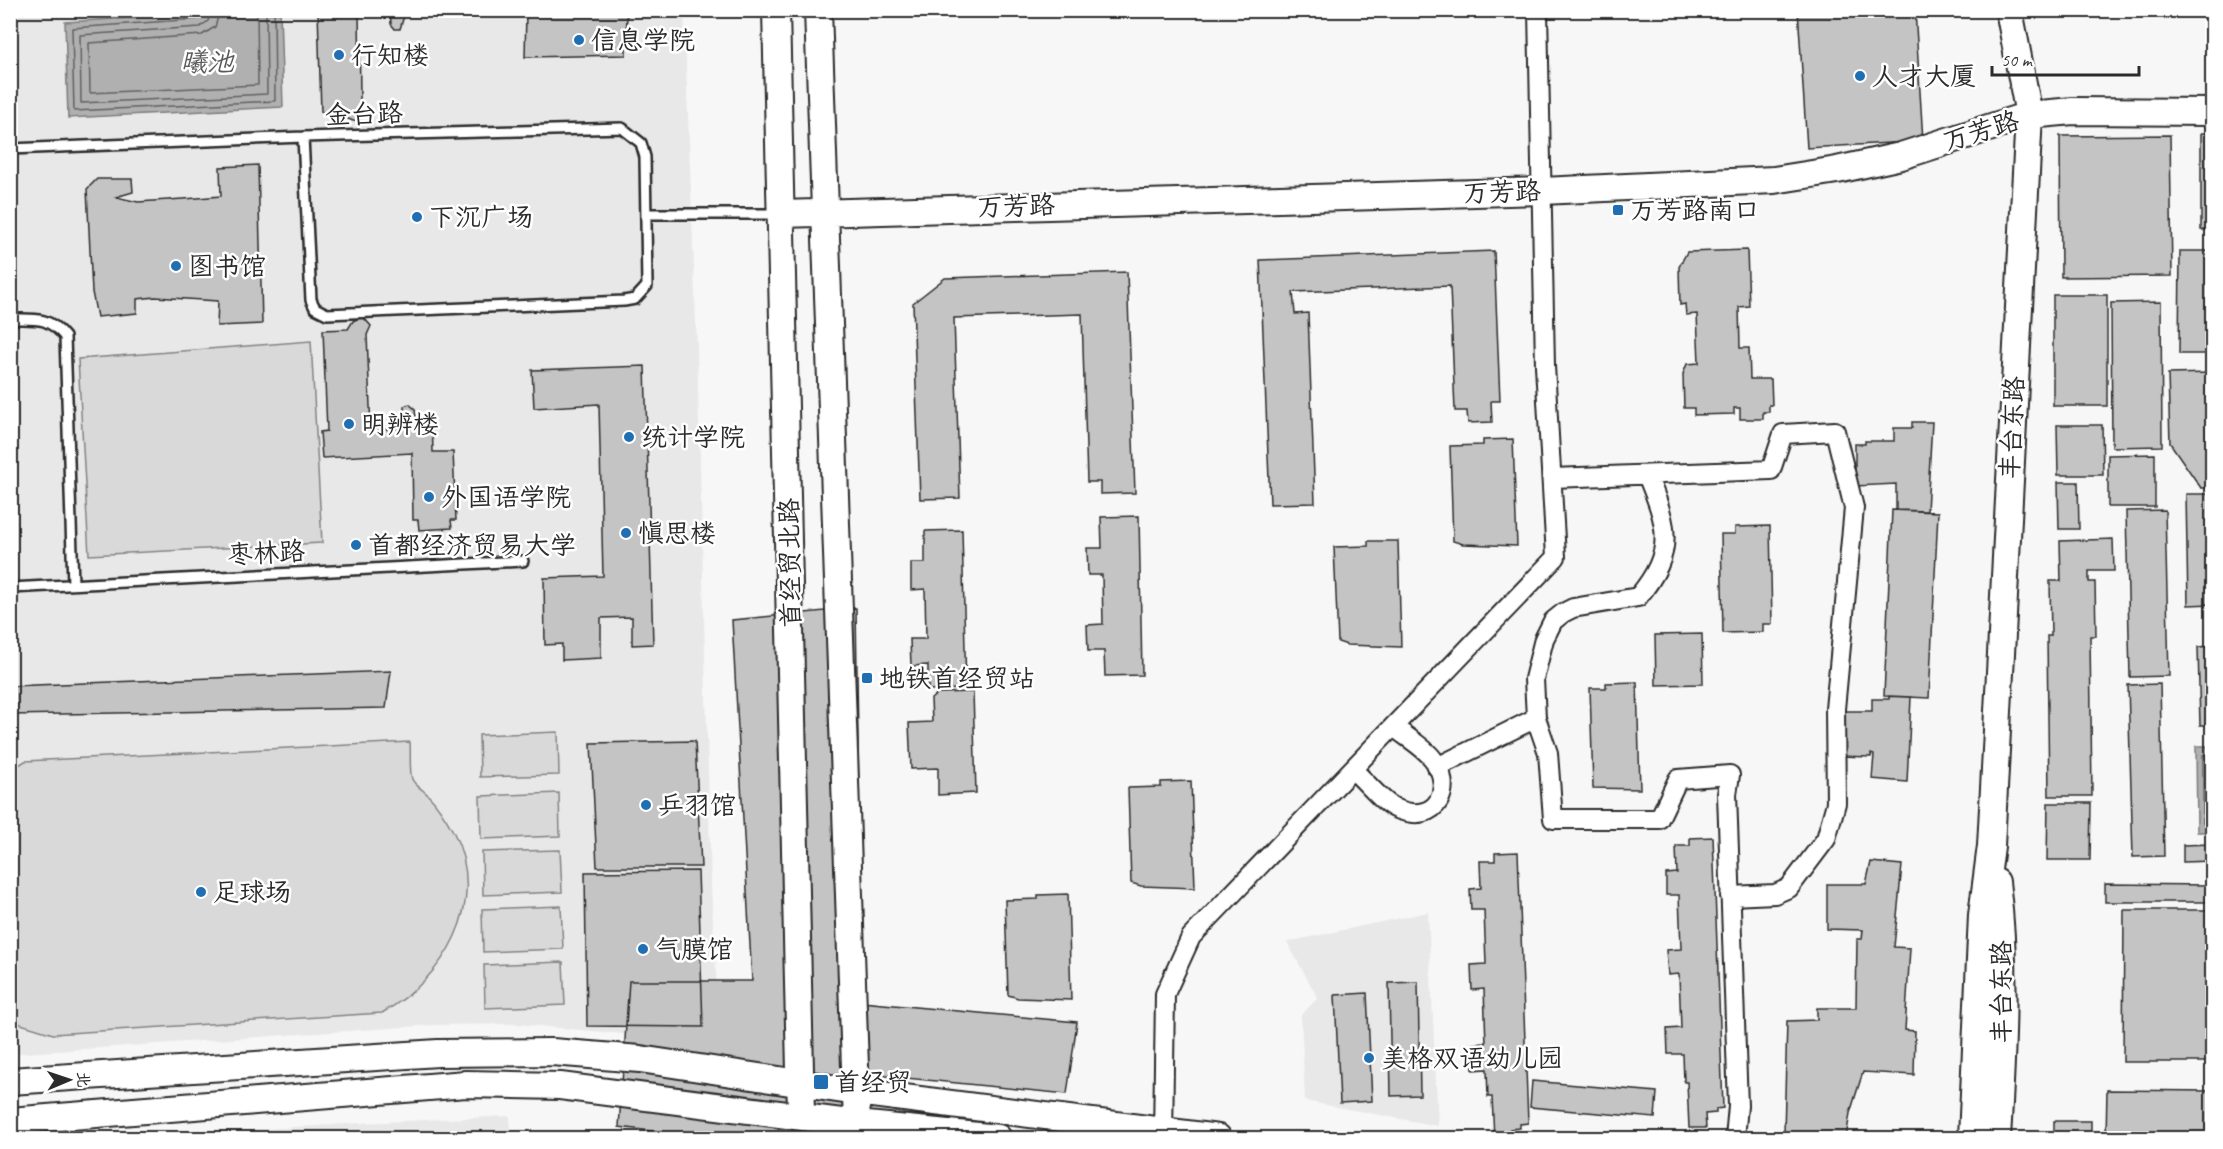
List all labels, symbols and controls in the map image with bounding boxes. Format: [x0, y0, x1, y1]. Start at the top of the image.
place label: 信息学院 [591, 24, 695, 57]
marker: 信息学院 [572, 33, 586, 47]
place label: 行知楼 [351, 39, 429, 72]
scale bar [1992, 39, 2139, 77]
water label: 曦池 [180, 45, 235, 79]
marker: 行知楼 [332, 48, 346, 62]
text: 50 m [2001, 49, 2034, 71]
place label: 人才大厦 [1872, 60, 1976, 93]
marker: 人才大厦 [1853, 69, 1867, 83]
street label: 金台路 [324, 96, 404, 132]
street label: 万芳路 [1939, 104, 2023, 158]
street label: 万芳路 [1462, 174, 1542, 210]
street label: 万芳路 [976, 188, 1056, 224]
place label: 万芳路南口 [1630, 194, 1760, 227]
place label: 下沉广场 [429, 201, 533, 234]
marker: 万芳路南口 [1611, 203, 1625, 217]
marker: 下沉广场 [410, 210, 424, 224]
place label: 图书馆 [188, 250, 266, 283]
marker: 图书馆 [169, 259, 183, 273]
street label: 丰台东路 [1993, 375, 2031, 481]
place label: 明辨楼 [361, 408, 439, 441]
marker: 明辨楼 [342, 417, 356, 431]
place label: 统计学院 [641, 421, 745, 454]
marker: 统计学院 [622, 430, 636, 444]
place label: 外国语学院 [441, 481, 571, 514]
marker: 外国语学院 [422, 490, 436, 504]
street label: 首经贸北路 [772, 498, 808, 628]
place label: 慎思楼 [638, 517, 716, 550]
marker: 慎思楼 [619, 526, 633, 540]
place label: 首都经济贸易大学 [368, 529, 576, 562]
street label: 枣林路 [226, 534, 306, 572]
marker: 首都经济贸易大学 [349, 538, 363, 552]
place label: 地铁首经贸站 [879, 662, 1035, 695]
marker: 地铁首经贸站 [860, 671, 874, 685]
place label: 乒羽馆 [658, 789, 736, 822]
marker: 乒羽馆 [639, 798, 653, 812]
place label: 足球场 [213, 876, 291, 909]
marker: 足球场 [194, 885, 208, 899]
place label: 气膜馆 [655, 933, 733, 966]
street label: 丰台东路 [1985, 940, 2018, 1044]
marker: 气膜馆 [636, 942, 650, 956]
place label: 美格双语幼儿园 [1381, 1042, 1563, 1075]
north arrow [39, 1050, 99, 1110]
marker: 美格双语幼儿园 [1362, 1051, 1376, 1065]
place label: 首经贸 [834, 1066, 912, 1099]
text: 北 [73, 1071, 93, 1088]
marker: 首经贸 [812, 1073, 830, 1091]

